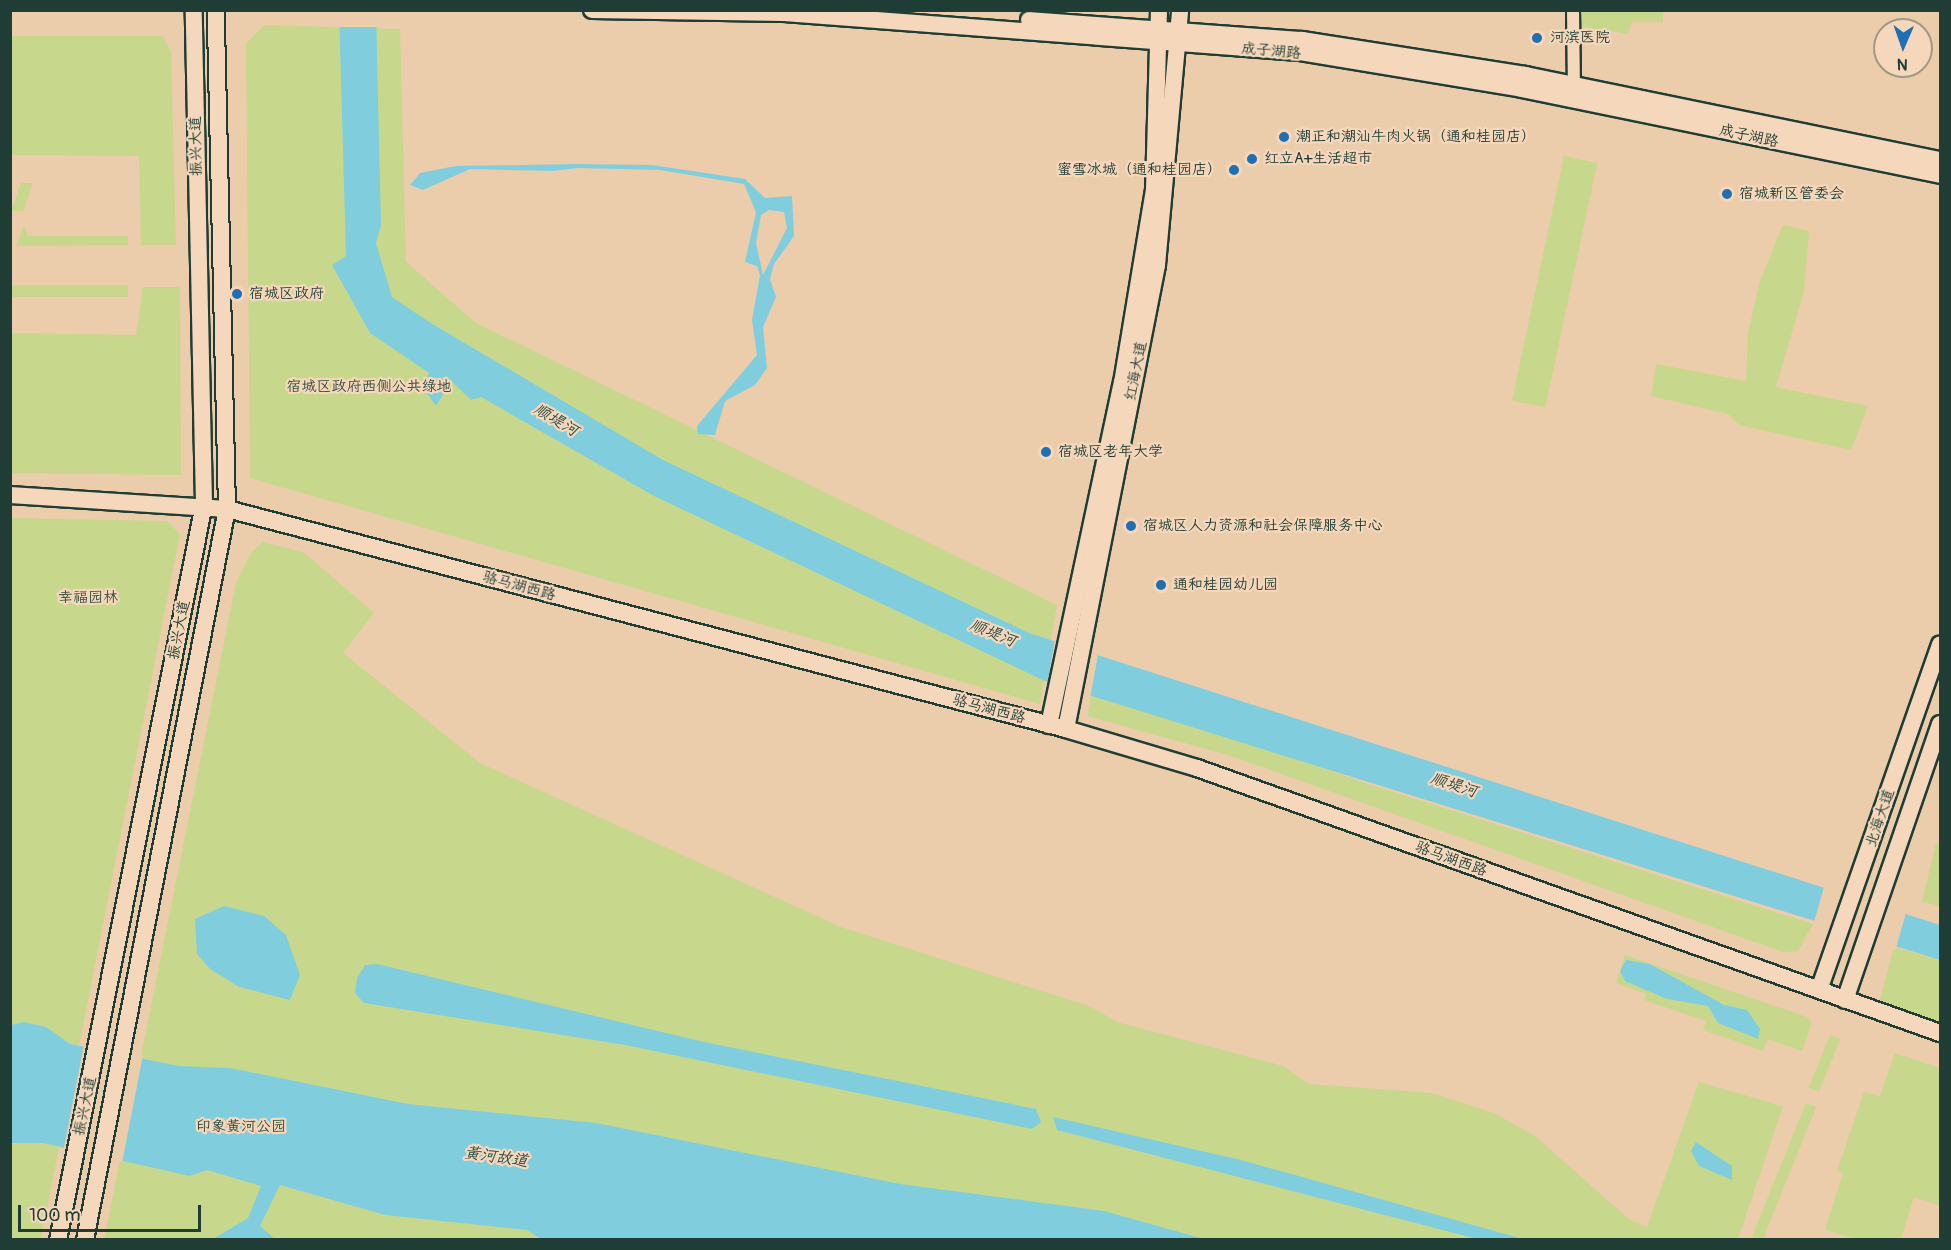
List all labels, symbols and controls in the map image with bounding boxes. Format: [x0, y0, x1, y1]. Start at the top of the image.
north arrow [1873, 18, 1933, 78]
marker: 河滨医院 [1528, 29, 1546, 47]
place label: 河滨医院 [1550, 29, 1610, 47]
street label: 成子湖路 [1240, 39, 1302, 63]
text: N [1897, 54, 1908, 74]
street label: 振兴大道 [186, 116, 206, 176]
street label: 成子湖路 [1718, 121, 1780, 151]
place label: 潮正和潮汕牛肉火锅（通和桂园店） [1296, 128, 1536, 146]
marker: 潮正和潮汕牛肉火锅（通和桂园店） [1277, 130, 1291, 144]
place label: 红立A+生活超市 [1264, 150, 1372, 168]
marker: 红立A+生活超市 [1245, 152, 1259, 166]
place label: 蜜雪冰城（通和桂园店） [1057, 161, 1222, 179]
marker: 蜜雪冰城（通和桂园店） [1227, 163, 1241, 177]
place label: 宿城新区管委会 [1739, 185, 1844, 203]
marker: 宿城新区管委会 [1720, 187, 1734, 201]
place label: 宿城区政府 [249, 285, 324, 303]
marker: 宿城区政府 [230, 287, 244, 301]
street label: 红海大道 [1121, 340, 1151, 402]
park label: 宿城区政府西侧公共绿地 [287, 378, 451, 396]
water label: 顺堤河 [530, 399, 582, 441]
place label: 宿城区老年大学 [1058, 443, 1163, 461]
marker: 宿城区老年大学 [1039, 445, 1053, 459]
place label: 宿城区人力资源和社会保障服务中心 [1143, 517, 1383, 535]
marker: 宿城区人力资源和社会保障服务中心 [1124, 519, 1138, 533]
street label: 骆马湖西路 [480, 568, 558, 604]
place label: 通和桂园幼儿园 [1173, 576, 1278, 594]
marker: 通和桂园幼儿园 [1154, 578, 1168, 592]
park label: 幸福园林 [58, 589, 118, 607]
street label: 振兴大道 [164, 599, 194, 661]
water label: 顺堤河 [967, 615, 1019, 651]
street label: 骆马湖西路 [950, 691, 1028, 727]
water label: 顺堤河 [1428, 768, 1480, 802]
street label: 北海大道 [1862, 787, 1898, 849]
street label: 骆马湖西路 [1413, 838, 1489, 880]
street label: 振兴大道 [70, 1075, 100, 1137]
park label: 印象黄河公园 [196, 1118, 286, 1136]
water label: 黄河故道 [463, 1143, 529, 1171]
scale bar [21, 1193, 204, 1231]
text: 100 m [29, 1204, 81, 1227]

